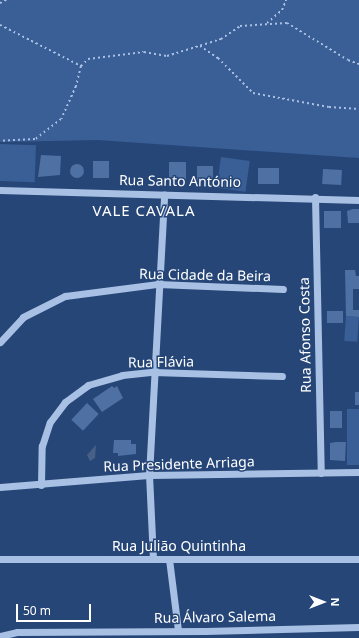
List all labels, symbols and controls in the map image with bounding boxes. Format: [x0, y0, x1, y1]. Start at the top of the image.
street label: Rua Santo António [119, 172, 241, 190]
district label: VALE CAVALA [93, 202, 195, 220]
street label: Rua Cidade da Beira [139, 265, 271, 285]
street label: Rua Afonso Costa [296, 277, 314, 393]
street label: Rua Flávia [128, 353, 194, 371]
street label: Rua Presidente Arriaga [103, 453, 255, 475]
street label: Rua Julião Quintinha [112, 538, 246, 554]
north arrow [303, 582, 343, 622]
scale bar [18, 596, 93, 622]
text: N [328, 598, 343, 606]
text: 50 m [23, 602, 51, 619]
street label: Rua Álvaro Salema [154, 608, 276, 626]

